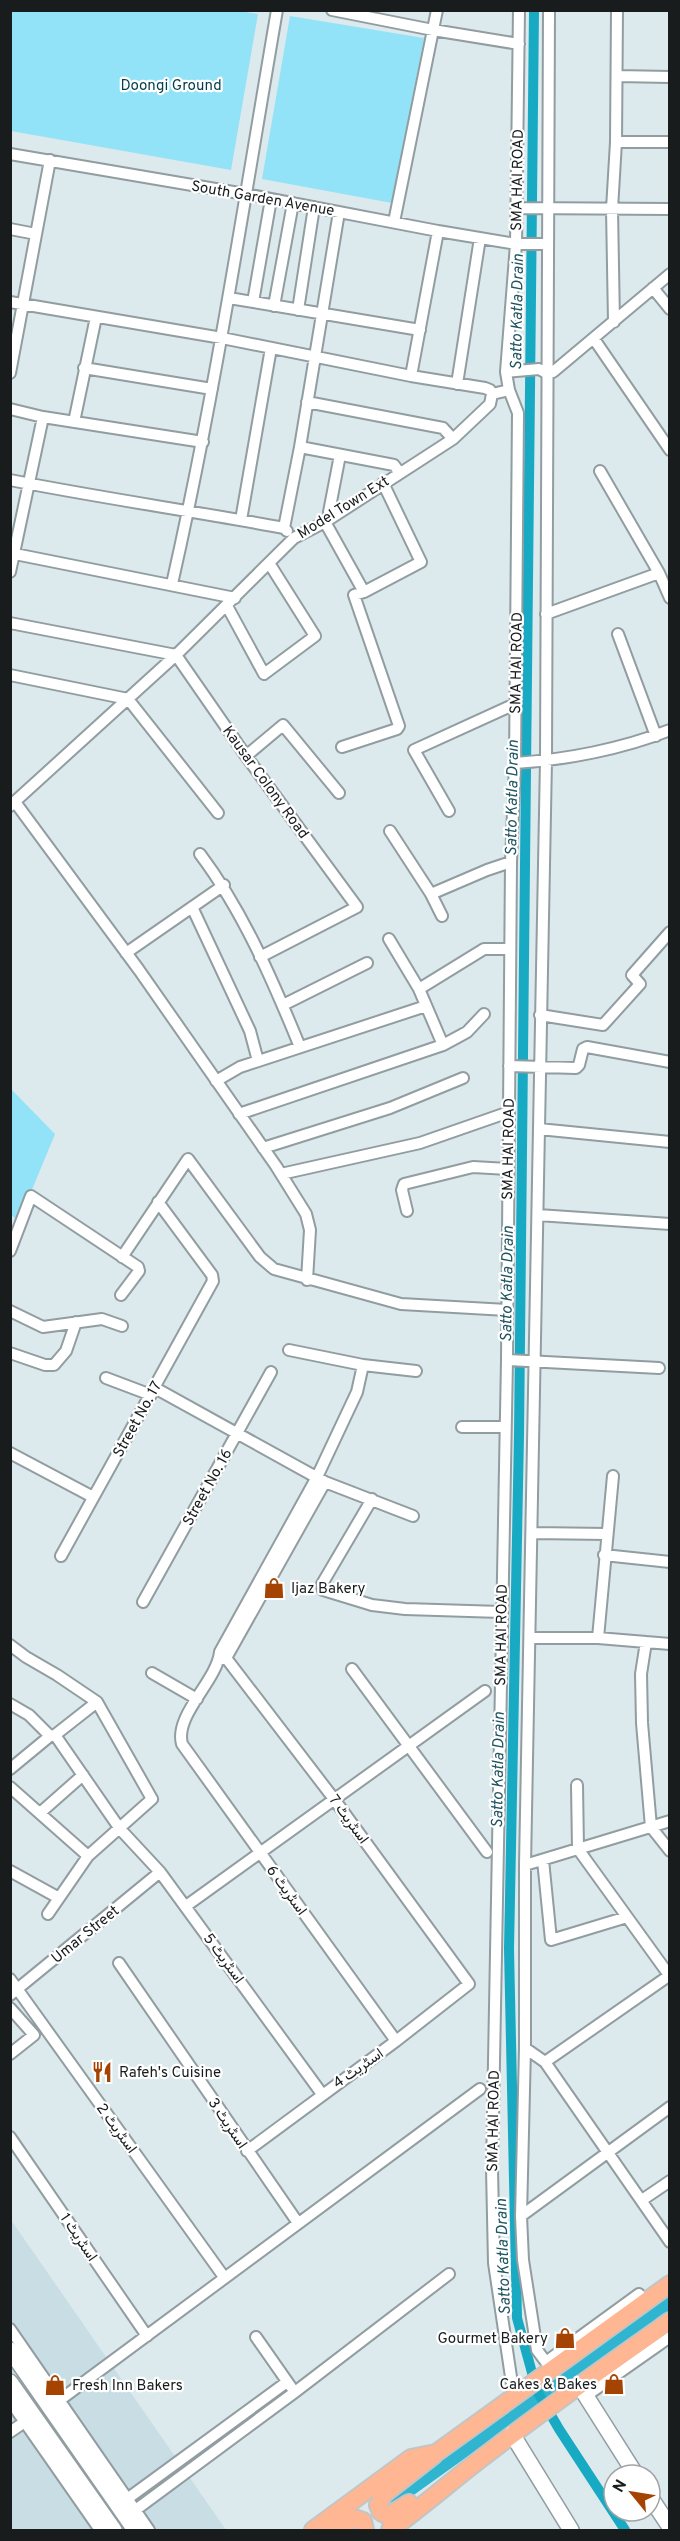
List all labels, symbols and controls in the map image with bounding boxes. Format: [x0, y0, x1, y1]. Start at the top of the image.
park label: Doongi Ground [120, 77, 222, 96]
street label: SMA HAI ROAD [508, 129, 529, 231]
street label: South Garden Avenue [190, 178, 336, 221]
water label: Satto Katla Drain [507, 253, 529, 370]
street label: Model Town Ext [294, 472, 393, 544]
street label: SMA HAI ROAD [507, 612, 528, 714]
street label: Kausar Colony Road [217, 723, 312, 843]
water label: Satto Katla Drain [502, 739, 524, 856]
street label: SMA HAI ROAD [499, 1098, 520, 1200]
water label: Satto Katla Drain [497, 1225, 519, 1342]
street label: Street No. 17 [110, 1378, 167, 1461]
street label: Street No. 16 [179, 1446, 237, 1530]
shop icon: Ijaz Bakery [262, 1576, 286, 1600]
place label: Ijaz Bakery [291, 1580, 366, 1599]
street label: SMA HAI ROAD [492, 1584, 513, 1686]
water label: Satto Katla Drain [488, 1711, 510, 1828]
street label: اسٹریٹ 7 [324, 1792, 372, 1848]
street label: اسٹریٹ 6 [261, 1862, 310, 1920]
street label: Umar Street [48, 1902, 124, 1968]
street label: اسٹریٹ 5 [198, 1930, 247, 1988]
street label: اسٹریٹ 4 [330, 2045, 388, 2094]
restaurant icon: Rafeh's Cuisine [90, 2060, 114, 2084]
place label: Rafeh's Cuisine [119, 2064, 221, 2083]
street label: SMA HAI ROAD [484, 2070, 505, 2172]
street label: اسٹریٹ 3 [203, 2095, 251, 2153]
street label: اسٹریٹ 2 [91, 2100, 140, 2158]
water label: Satto Katla Drain [492, 2198, 516, 2315]
street label: اسٹریٹ 1 [55, 2210, 101, 2266]
shop icon: Gourmet Bakery [553, 2326, 577, 2350]
place label: Gourmet Bakery [437, 2330, 548, 2349]
shop icon: Cakes & Bakes [602, 2372, 626, 2396]
shop icon: Fresh Inn Bakers [43, 2373, 67, 2397]
place label: Cakes & Bakes [499, 2376, 597, 2395]
place label: Fresh Inn Bakers [72, 2377, 183, 2396]
north arrow [602, 2463, 662, 2523]
text: N [609, 2477, 632, 2496]

